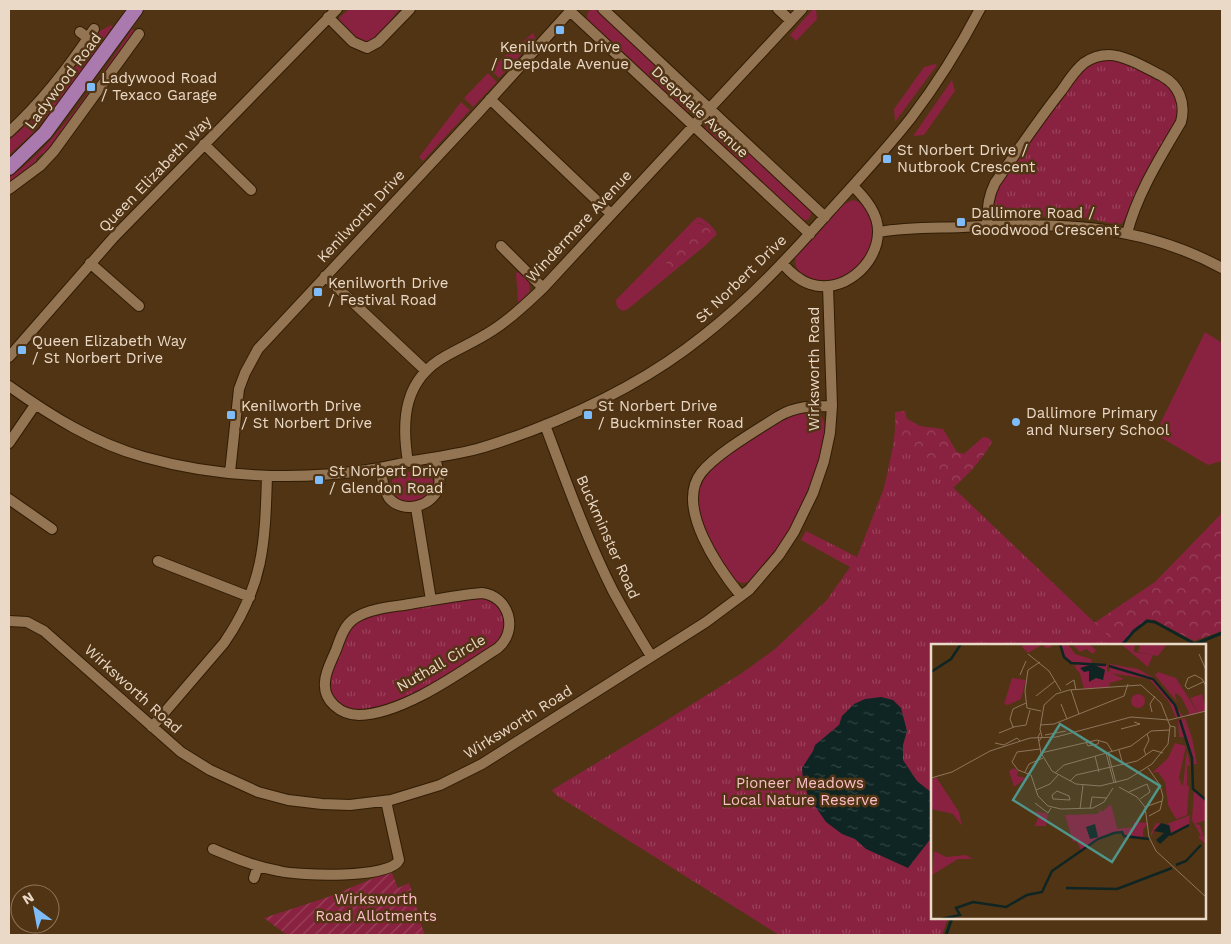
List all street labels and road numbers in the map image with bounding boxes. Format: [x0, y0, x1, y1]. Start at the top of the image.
street label: Ladywood Road [21, 29, 105, 133]
street label: Deepdale Avenue [648, 62, 752, 162]
street label: Queen Elizabeth Way [95, 112, 215, 236]
street label: Kenilworth Drive [313, 166, 409, 266]
street label: Windermere Avenue [522, 166, 636, 286]
street label: St Norbert Drive [692, 231, 790, 327]
street label: Wirksworth Road [805, 307, 823, 431]
street label: Buckminster Road [573, 472, 643, 602]
street label: Nuthall Circle [393, 630, 489, 696]
street label: Wirksworth Road [81, 641, 185, 737]
street label: Wirksworth Road [460, 681, 576, 763]

